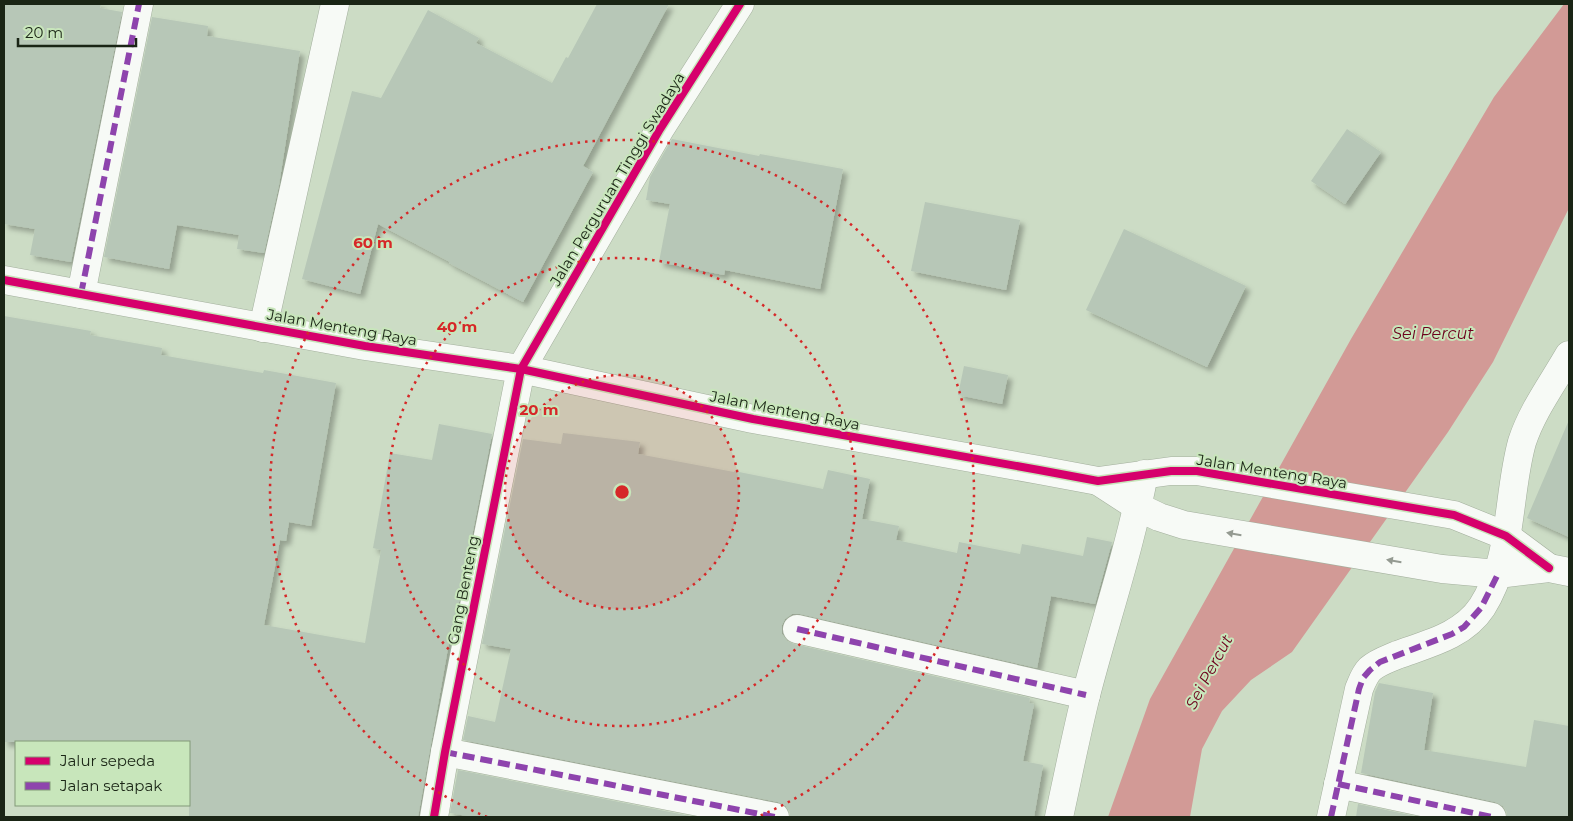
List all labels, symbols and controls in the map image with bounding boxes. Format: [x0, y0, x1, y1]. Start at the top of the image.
scale bar [18, 15, 135, 47]
text: 20 m [25, 23, 63, 42]
street label: Jalan Perguruan Tinggi Swadaya [545, 69, 688, 290]
text: 60 m [353, 233, 393, 252]
street label: Jalan Menteng Raya [264, 304, 419, 350]
text: 40 m [437, 317, 477, 336]
water label: Sei Percut [1392, 324, 1474, 343]
street label: Jalan Menteng Raya [708, 386, 861, 434]
text: 20 m [519, 400, 559, 419]
street label: Jalan Menteng Raya [1194, 450, 1349, 492]
centre of rings [613, 483, 631, 501]
one-way arrow [1226, 529, 1242, 537]
street label: Gang Benteng [443, 534, 483, 646]
one-way arrow [1386, 557, 1402, 565]
water label: Sei Percut [1181, 631, 1237, 712]
legend [15, 741, 190, 806]
text: Jalur sepeda [59, 751, 155, 770]
text: Jalan setapak [59, 776, 162, 795]

